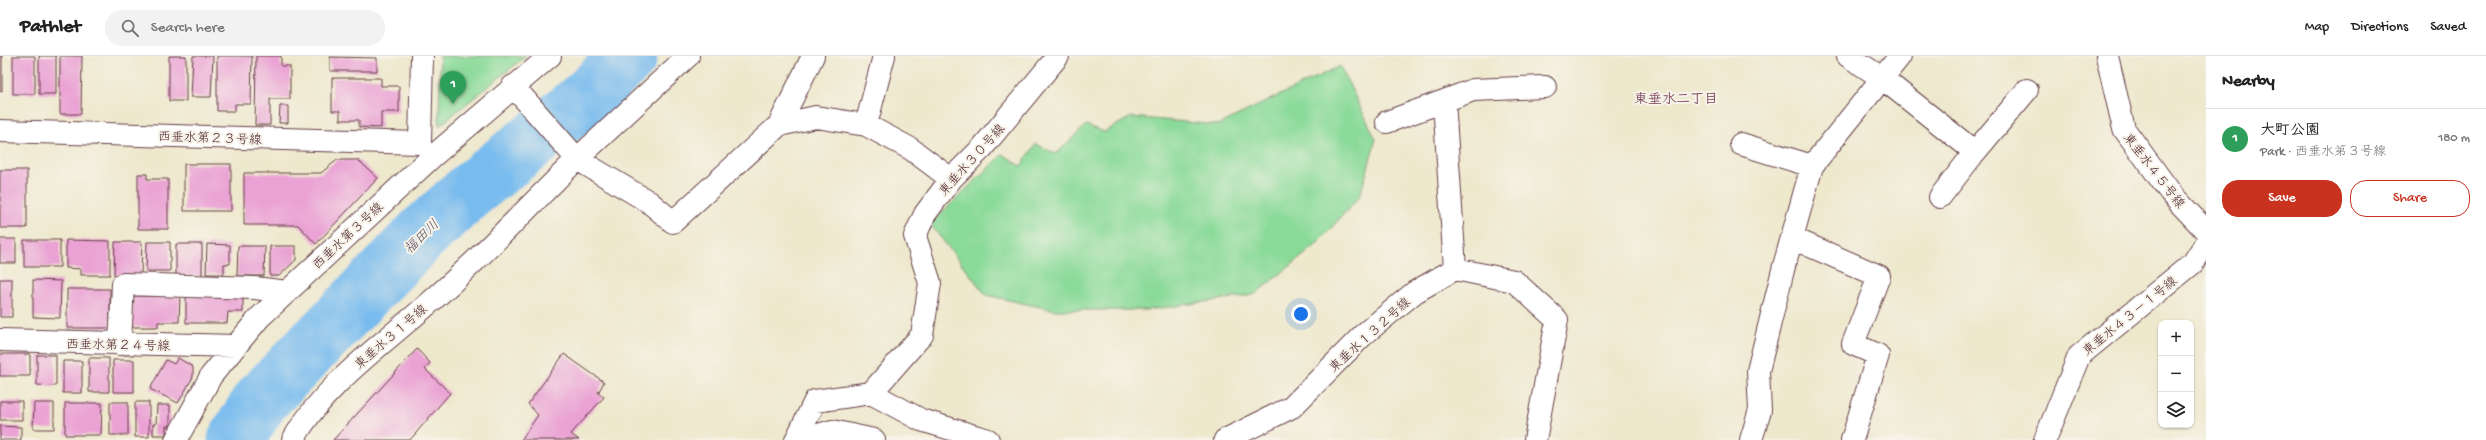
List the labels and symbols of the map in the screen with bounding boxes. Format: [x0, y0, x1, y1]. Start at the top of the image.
pin: 1 [440, 71, 466, 104]
district label: 東垂水二丁目 [1634, 92, 1718, 109]
street label: 東垂水３０号線 [936, 120, 1010, 200]
street label: 西垂水第２３号線 [158, 129, 263, 149]
street label: 東垂水４５号線 [2119, 130, 2188, 213]
street label: 西垂水第３号線 [310, 199, 388, 273]
water label: 福田川 [402, 217, 444, 259]
street label: 東垂水４３－１号線 [2080, 273, 2182, 360]
street label: 東垂水１３２号線 [1326, 294, 1415, 376]
street label: 東垂水３１号線 [352, 301, 432, 373]
your location [1291, 304, 1311, 324]
street label: 西垂水第２４号線 [66, 337, 171, 355]

